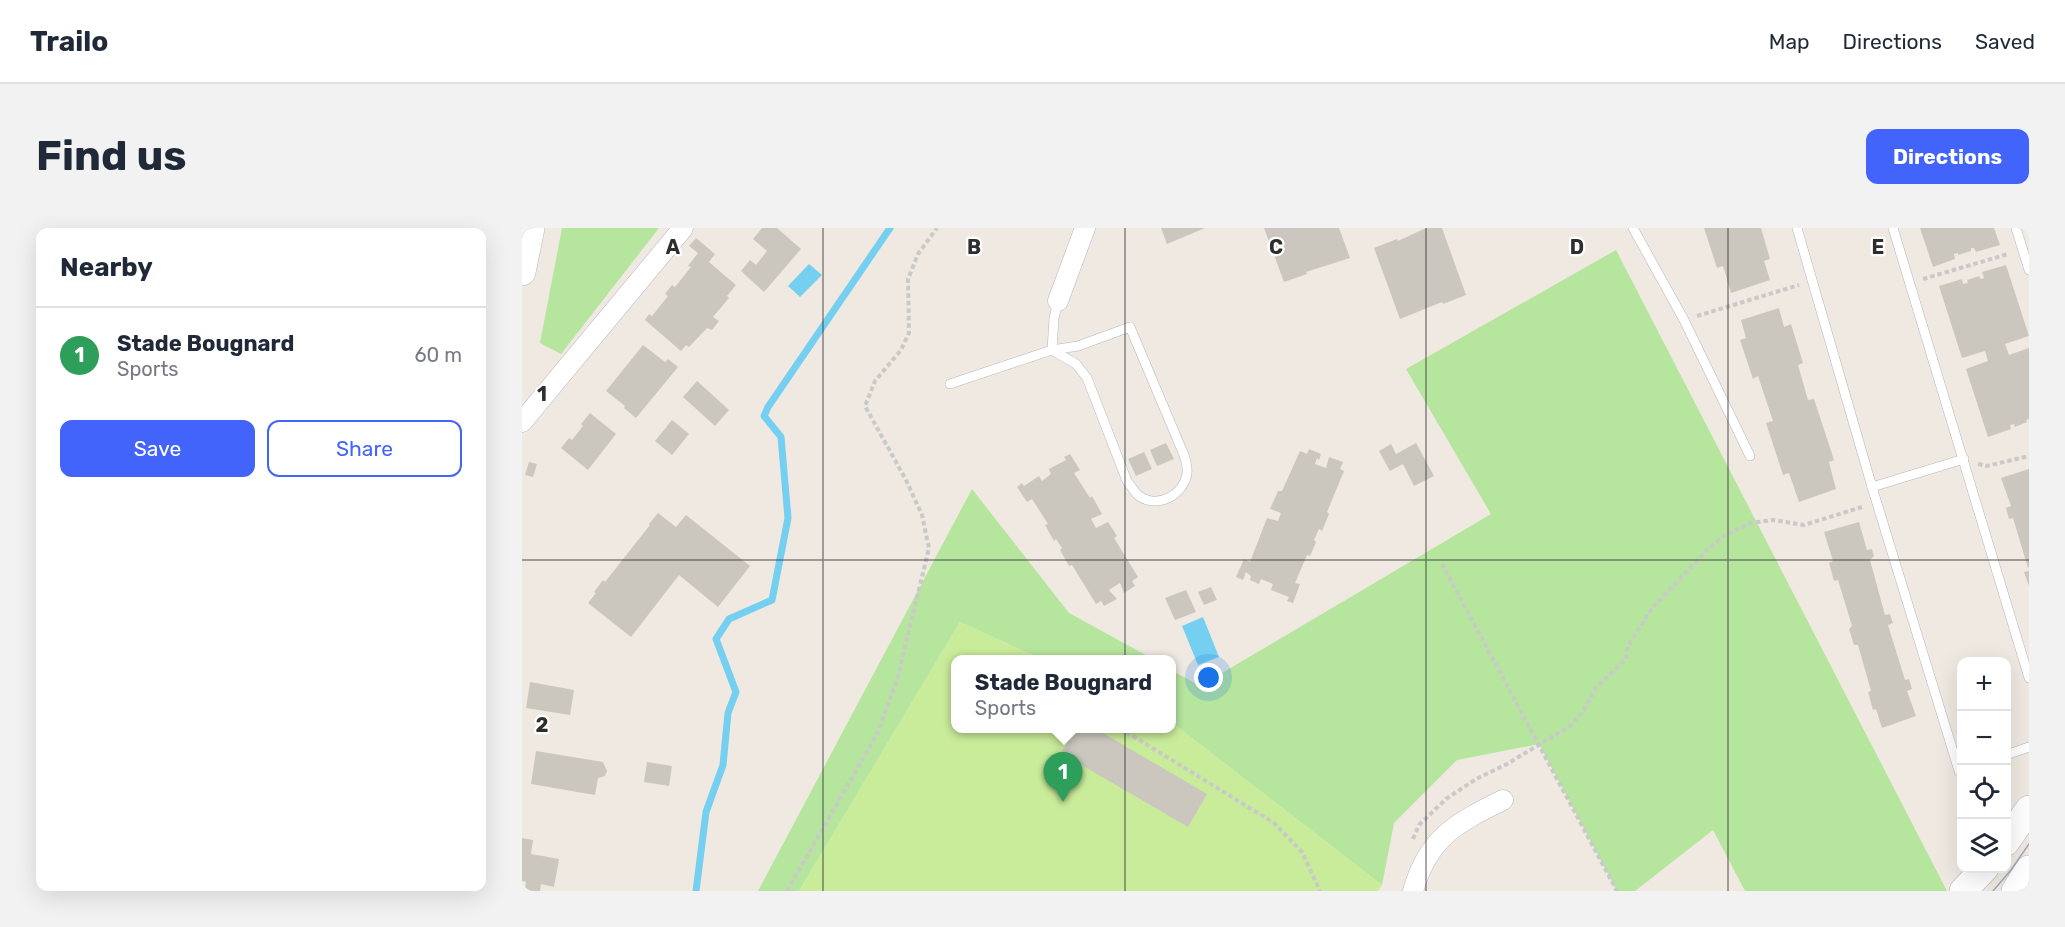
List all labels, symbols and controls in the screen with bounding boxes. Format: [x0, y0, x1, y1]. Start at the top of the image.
text: Trailo [30, 25, 108, 58]
text: Map [1769, 29, 1810, 54]
text: Directions [1843, 29, 1942, 54]
text: Saved [1975, 29, 2035, 54]
button: Directions [1866, 129, 2029, 184]
text: Find us [36, 131, 187, 181]
text: A [666, 235, 681, 259]
text: B [967, 235, 981, 259]
text: C [1269, 235, 1283, 259]
text: D [1570, 235, 1584, 259]
text: E [1872, 235, 1884, 259]
text: Nearby [60, 252, 153, 283]
text: Stade Bougnard [117, 330, 294, 357]
text: 1 [75, 343, 84, 367]
text: 60 m [415, 343, 462, 367]
text: Sports [117, 357, 178, 381]
text: 1 [537, 382, 547, 406]
button: Save [60, 420, 255, 477]
button: Share [267, 420, 462, 477]
popup [951, 655, 1176, 733]
map controls [1957, 657, 2011, 873]
button: + [1957, 657, 2011, 711]
your location [1194, 663, 1223, 692]
text: Stade Bougnard [975, 669, 1152, 696]
text: Sports [975, 696, 1036, 720]
button: − [1957, 711, 2011, 765]
text: 2 [536, 713, 549, 737]
pin: 1 [1044, 752, 1082, 802]
button: locate [1957, 765, 2011, 819]
button: layers [1957, 819, 2011, 873]

